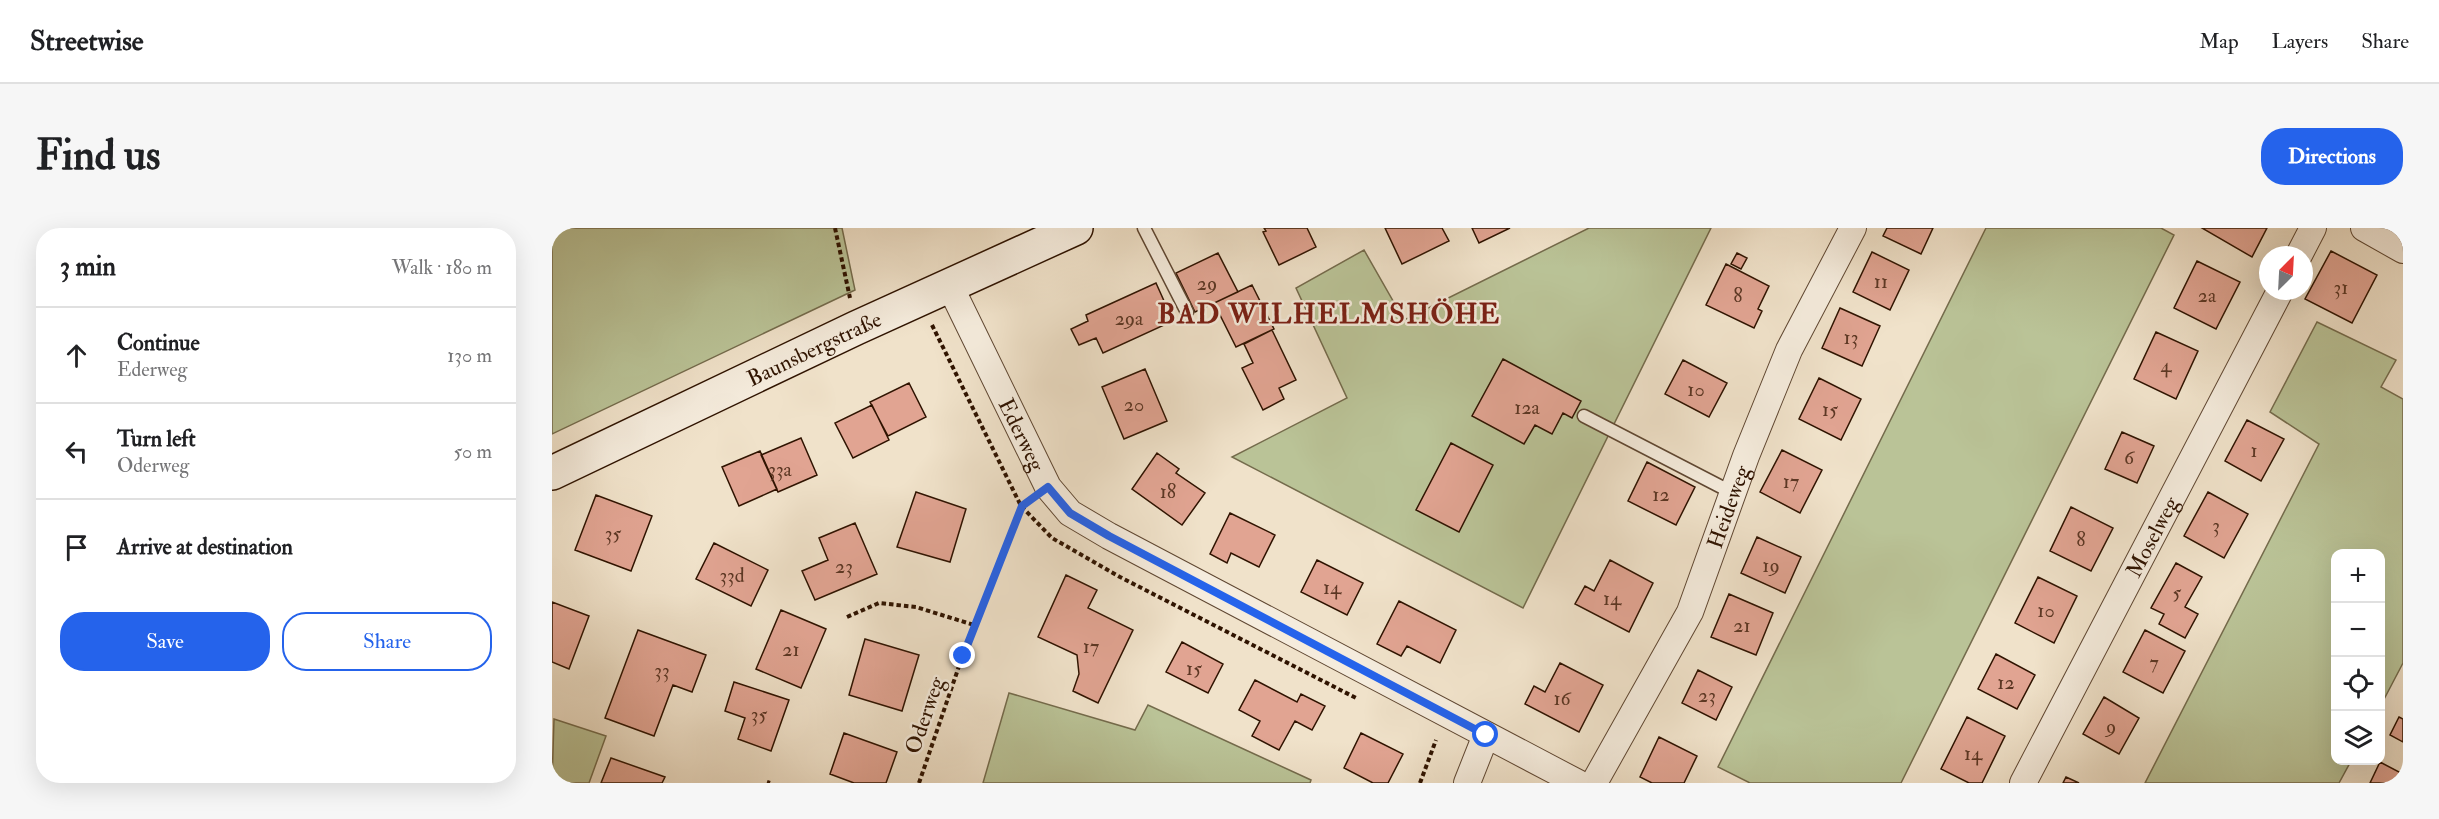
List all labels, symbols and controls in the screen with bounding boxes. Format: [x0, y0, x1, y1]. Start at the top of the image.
text: Streetwise [30, 24, 144, 59]
text: Map [2199, 28, 2239, 55]
text: Layers [2272, 28, 2328, 55]
text: Share [2361, 28, 2409, 55]
button: Directions [2261, 128, 2403, 185]
text: Find us [36, 130, 160, 182]
north arrow [2259, 246, 2313, 300]
text: 3 min [60, 251, 116, 283]
text: Walk · 180 m [392, 255, 492, 280]
house number: 11 [1874, 269, 1888, 294]
house number: 29 [1197, 271, 1217, 296]
house number: 31 [2334, 275, 2348, 300]
house number: 8 [1733, 283, 1743, 308]
house number: 2a [2198, 283, 2217, 308]
district label: BAD WILHELMSHÖHE [1157, 297, 1501, 332]
street label: Baunsbergstraße [742, 305, 886, 393]
house number: 29a [1115, 306, 1144, 331]
house number: 13 [1844, 325, 1858, 350]
text: Continue [117, 329, 200, 357]
icon: ahead [60, 339, 93, 372]
text: 130 m [447, 343, 492, 368]
house number: 4 [2161, 353, 2173, 378]
text: Ederweg [117, 357, 187, 382]
house number: 10 [1687, 377, 1705, 402]
house number: 20 [1124, 392, 1144, 417]
street label: Ederweg [992, 394, 1052, 477]
house number: 12a [1514, 395, 1541, 420]
house number: 15 [1822, 397, 1838, 422]
text: Turn left [117, 425, 196, 453]
icon: left [60, 435, 93, 468]
house number: 1 [2250, 438, 2258, 463]
text: 50 m [453, 439, 492, 464]
house number: 6 [2124, 445, 2135, 470]
text: Oderweg [117, 453, 189, 478]
house number: 33a [768, 457, 793, 482]
street label: Heideweg [1701, 461, 1757, 552]
house number: 17 [1783, 469, 1799, 494]
house number: 18 [1160, 479, 1176, 504]
house number: 12 [1652, 482, 1670, 507]
street label: Moselweg [2120, 491, 2186, 582]
house number: 3 [2212, 513, 2220, 538]
house number: 35 [605, 521, 621, 546]
house number: 8 [2076, 527, 2086, 552]
icon: arrive [60, 531, 93, 564]
text: Arrive at destination [117, 533, 293, 561]
map controls [2331, 549, 2385, 765]
button: + [2331, 549, 2385, 603]
house number: 19 [1762, 553, 1780, 578]
house number: 23 [835, 554, 853, 579]
house number: 33d [719, 563, 745, 588]
house number: 14 [1323, 575, 1342, 600]
house number: 5 [2173, 580, 2182, 605]
house number: 14 [1603, 586, 1622, 611]
house number: 10 [2037, 598, 2055, 623]
button: − [2331, 603, 2385, 657]
button: Save [60, 612, 270, 671]
button: Share [282, 612, 492, 671]
house number: 21 [1733, 613, 1751, 638]
house number: 17 [1083, 634, 1099, 659]
house number: 21 [782, 637, 800, 662]
route end [949, 642, 975, 668]
house number: 7 [2149, 650, 2159, 675]
house number: 15 [1186, 656, 1202, 681]
button: locate [2331, 657, 2385, 711]
house number: 33 [654, 658, 670, 683]
house number: 12 [1997, 670, 2015, 695]
street label: Oderweg [899, 672, 952, 758]
house number: 23 [1698, 683, 1716, 708]
house number: 16 [1553, 686, 1571, 711]
house number: 35 [751, 702, 767, 727]
button: layers [2331, 711, 2385, 765]
house number: 9 [2104, 714, 2116, 739]
route start [1472, 721, 1498, 747]
house number: 14 [1964, 741, 1983, 766]

